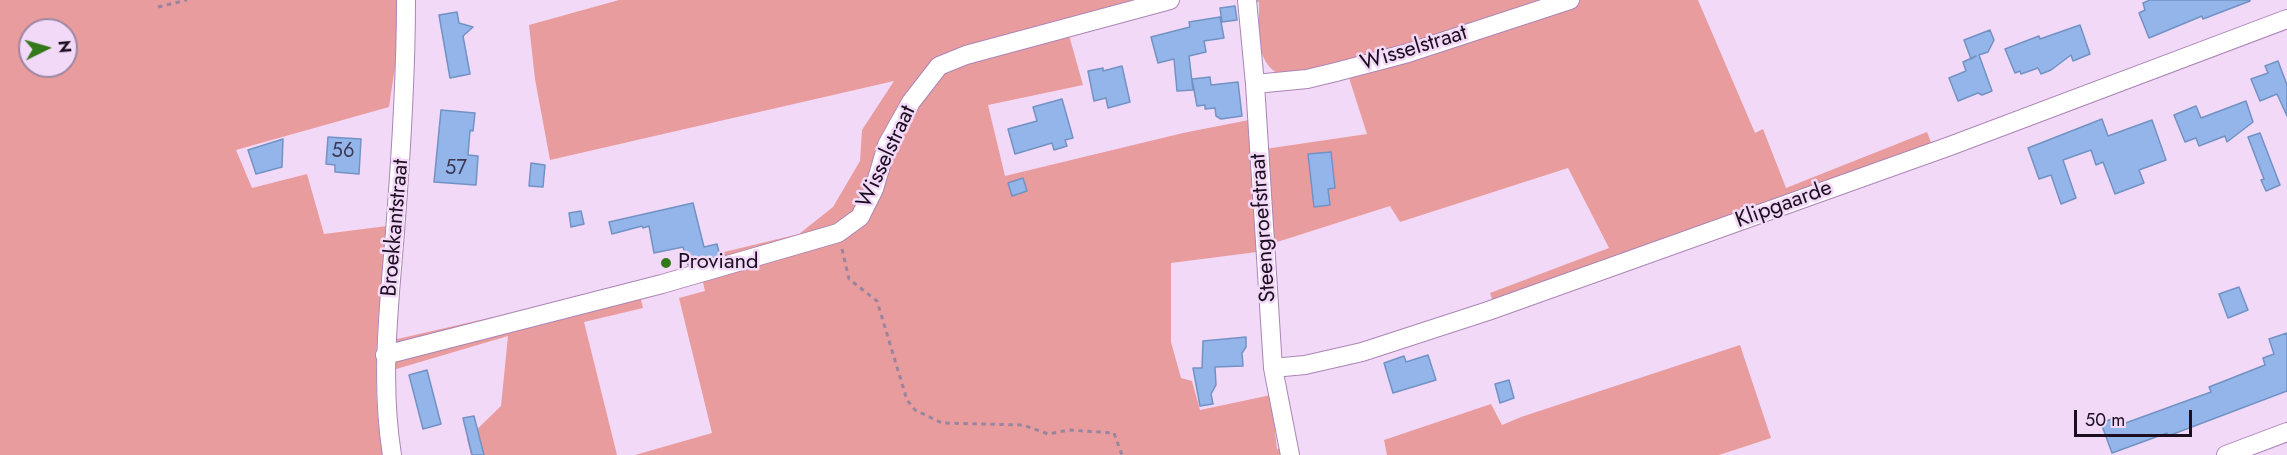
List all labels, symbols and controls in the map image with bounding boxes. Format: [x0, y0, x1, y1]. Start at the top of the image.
north arrow [18, 18, 78, 78]
street label: Wisselstraat [1358, 20, 1470, 78]
text: N [52, 39, 76, 54]
street label: Wisselstraat [852, 102, 922, 212]
house number: 56 [332, 140, 354, 164]
street label: Steengroefstraat [1246, 153, 1282, 303]
house number: 57 [445, 157, 467, 181]
street label: Broekkantstraat [377, 158, 415, 298]
street label: Klipgaarde [1732, 175, 1836, 235]
place label: Proviand [678, 250, 759, 276]
marker: Proviand [659, 256, 673, 270]
scale bar [2077, 398, 2196, 436]
text: 50 m [2085, 407, 2125, 433]

